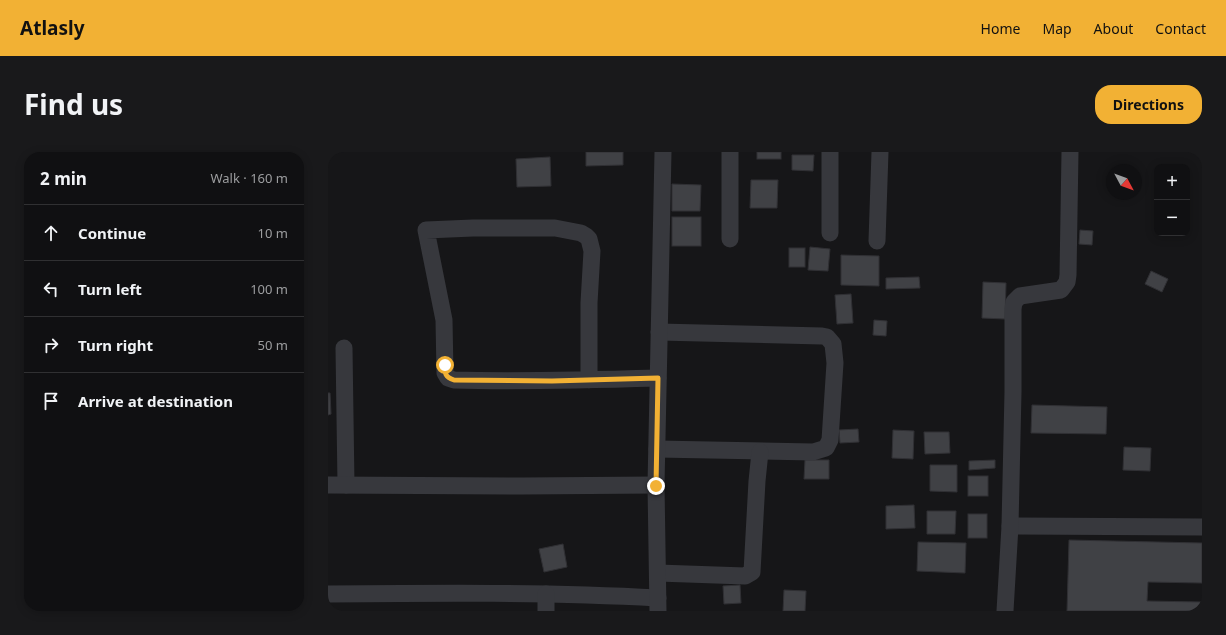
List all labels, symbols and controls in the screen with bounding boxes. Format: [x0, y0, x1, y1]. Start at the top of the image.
text: Atlasly [20, 15, 85, 41]
text: Home [981, 19, 1020, 38]
text: Map [1042, 19, 1072, 38]
text: About [1094, 19, 1133, 38]
text: Contact [1155, 19, 1206, 38]
text: Find us [24, 85, 123, 123]
button: Directions [1095, 85, 1202, 124]
north arrow [1106, 164, 1142, 200]
map controls [1154, 164, 1190, 236]
button: + [1154, 164, 1190, 200]
text: 2 min [40, 167, 87, 190]
text: Walk · 160 m [210, 169, 288, 187]
button: − [1154, 200, 1190, 236]
icon: ahead [40, 222, 62, 244]
text: Continue [78, 223, 146, 243]
text: 10 m [258, 224, 288, 242]
icon: left [40, 278, 62, 300]
text: Turn left [78, 279, 142, 299]
text: 100 m [250, 280, 288, 298]
icon: right [40, 334, 62, 356]
text: Turn right [78, 335, 153, 355]
text: 50 m [258, 336, 288, 354]
route start [436, 356, 454, 374]
icon: arrive [40, 390, 62, 412]
text: Arrive at destination [78, 391, 233, 411]
route end [647, 477, 665, 495]

